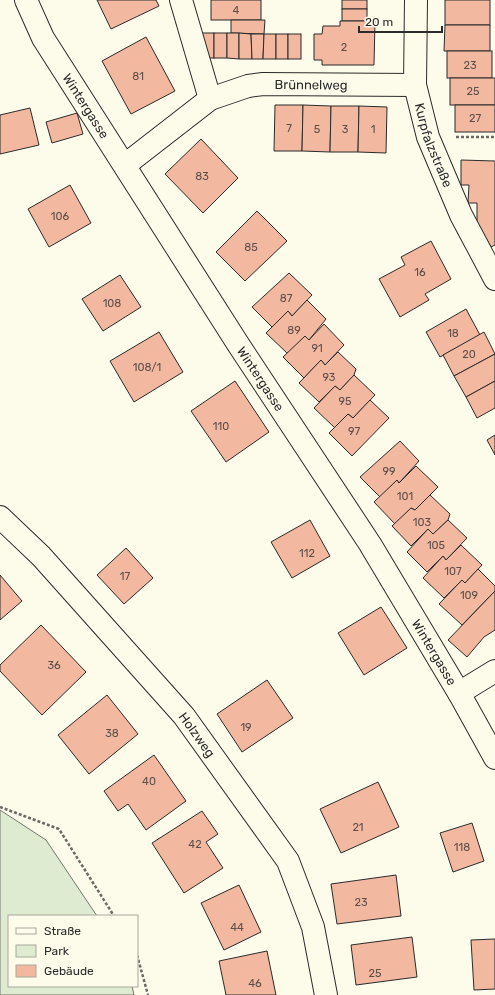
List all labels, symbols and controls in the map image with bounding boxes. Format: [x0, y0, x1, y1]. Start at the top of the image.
house number: 4 [233, 4, 240, 17]
scale bar [359, 8, 442, 34]
text: 20 m [365, 15, 393, 29]
house number: 2 [341, 41, 347, 54]
house number: 23 [463, 59, 477, 72]
house number: 81 [132, 70, 144, 83]
street label: Wintergasse [60, 71, 112, 141]
street label: Brünnelweg [275, 77, 348, 93]
house number: 25 [467, 85, 480, 98]
street label: Kurpfalzstraße [412, 101, 456, 189]
house number: 27 [469, 112, 481, 125]
house number: 7 [286, 122, 292, 135]
house number: 5 [314, 123, 321, 136]
house number: 3 [342, 123, 349, 136]
house number: 1 [371, 123, 375, 136]
house number: 83 [195, 170, 209, 183]
house number: 106 [51, 210, 70, 223]
house number: 85 [244, 241, 258, 254]
house number: 16 [414, 266, 426, 279]
house number: 87 [280, 292, 293, 305]
house number: 108 [103, 297, 121, 310]
house number: 89 [287, 324, 301, 337]
house number: 18 [447, 327, 459, 340]
house number: 91 [311, 342, 323, 355]
street label: Wintergasse [234, 344, 288, 414]
house number: 20 [462, 348, 476, 361]
house number: 108/1 [133, 361, 161, 374]
house number: 93 [323, 371, 336, 384]
house number: 95 [338, 395, 352, 408]
house number: 110 [213, 420, 229, 433]
house number: 97 [348, 425, 360, 438]
house number: 99 [382, 465, 396, 478]
house number: 101 [397, 490, 413, 503]
house number: 103 [413, 516, 432, 529]
house number: 105 [427, 539, 446, 552]
house number: 112 [299, 547, 315, 560]
house number: 107 [444, 565, 462, 578]
house number: 17 [120, 570, 131, 583]
house number: 109 [460, 589, 478, 602]
street label: Wintergasse [409, 616, 460, 688]
house number: 36 [47, 659, 61, 672]
street label: Holzweg [176, 709, 219, 761]
house number: 19 [240, 721, 252, 734]
house number: 38 [105, 727, 119, 740]
house number: 40 [142, 775, 156, 788]
house number: 21 [352, 821, 364, 834]
house number: 42 [188, 838, 202, 851]
house number: 118 [454, 841, 470, 854]
house number: 23 [354, 896, 368, 909]
legend [8, 915, 138, 987]
house number: 44 [230, 921, 244, 934]
text: Straße [44, 924, 81, 938]
text: Park [44, 944, 70, 958]
text: Gebäude [44, 964, 94, 978]
house number: 25 [369, 967, 382, 980]
house number: 46 [248, 977, 262, 990]

